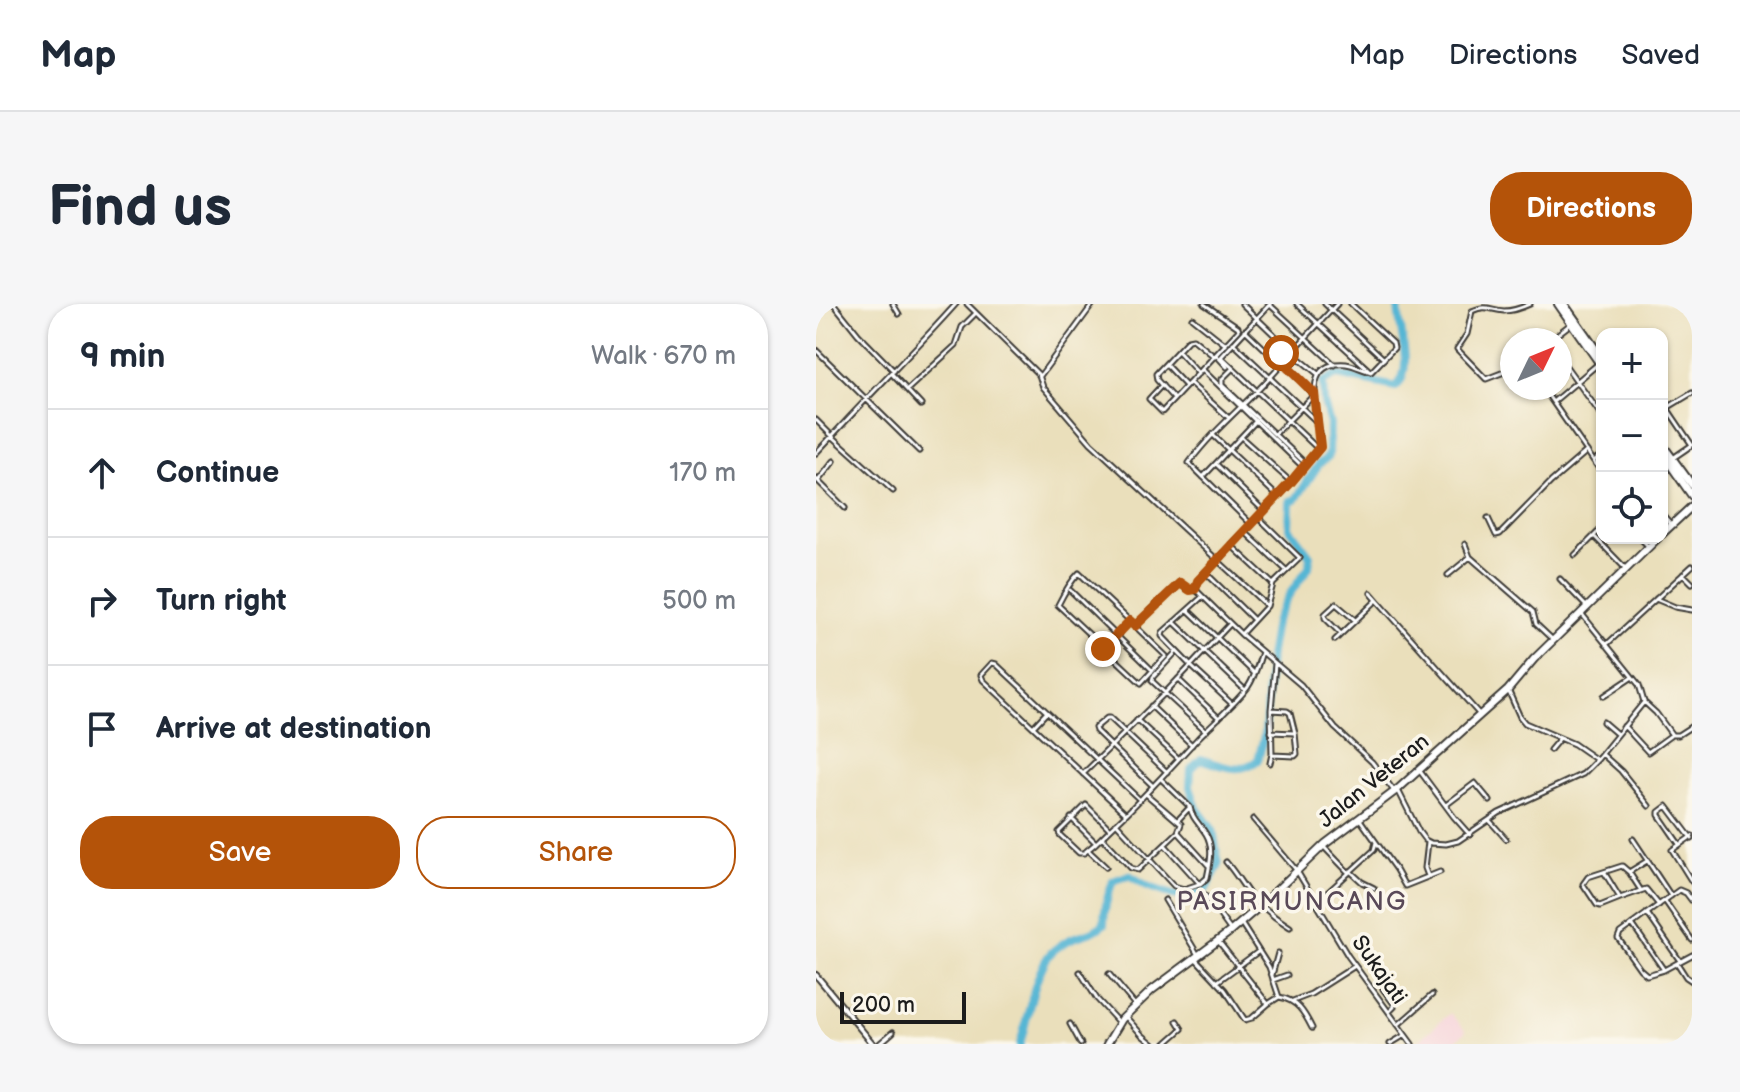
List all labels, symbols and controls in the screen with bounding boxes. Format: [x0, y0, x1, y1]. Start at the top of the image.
text: Map [40, 33, 116, 78]
text: Map [1348, 39, 1405, 72]
text: Directions [1449, 39, 1577, 72]
text: Saved [1621, 39, 1700, 72]
button: Directions [1490, 172, 1692, 245]
text: Find us [48, 175, 232, 242]
north arrow [1500, 328, 1572, 400]
map controls [1596, 328, 1668, 544]
button: + [1596, 328, 1668, 400]
route start [1263, 335, 1299, 371]
text: 9 min [80, 336, 165, 377]
text: Walk · 670 m [591, 341, 736, 372]
button: − [1596, 400, 1668, 472]
icon: ahead [80, 451, 124, 495]
text: Continue [156, 455, 279, 491]
text: 170 m [669, 458, 736, 489]
button: locate [1596, 472, 1668, 544]
icon: right [80, 579, 124, 623]
text: Turn right [156, 583, 287, 619]
text: 500 m [662, 586, 736, 617]
route end [1085, 631, 1121, 667]
icon: arrive [80, 707, 124, 751]
text: Arrive at destination [156, 711, 432, 747]
street label: Jalan Veteran [1313, 728, 1435, 834]
button: Save [80, 816, 400, 889]
button: Share [416, 816, 736, 889]
district label: PASIRMUNCANG [1176, 887, 1408, 918]
street label: Sukajati [1346, 930, 1412, 1010]
scale bar [840, 988, 966, 1024]
text: 200 m [852, 992, 915, 1019]

